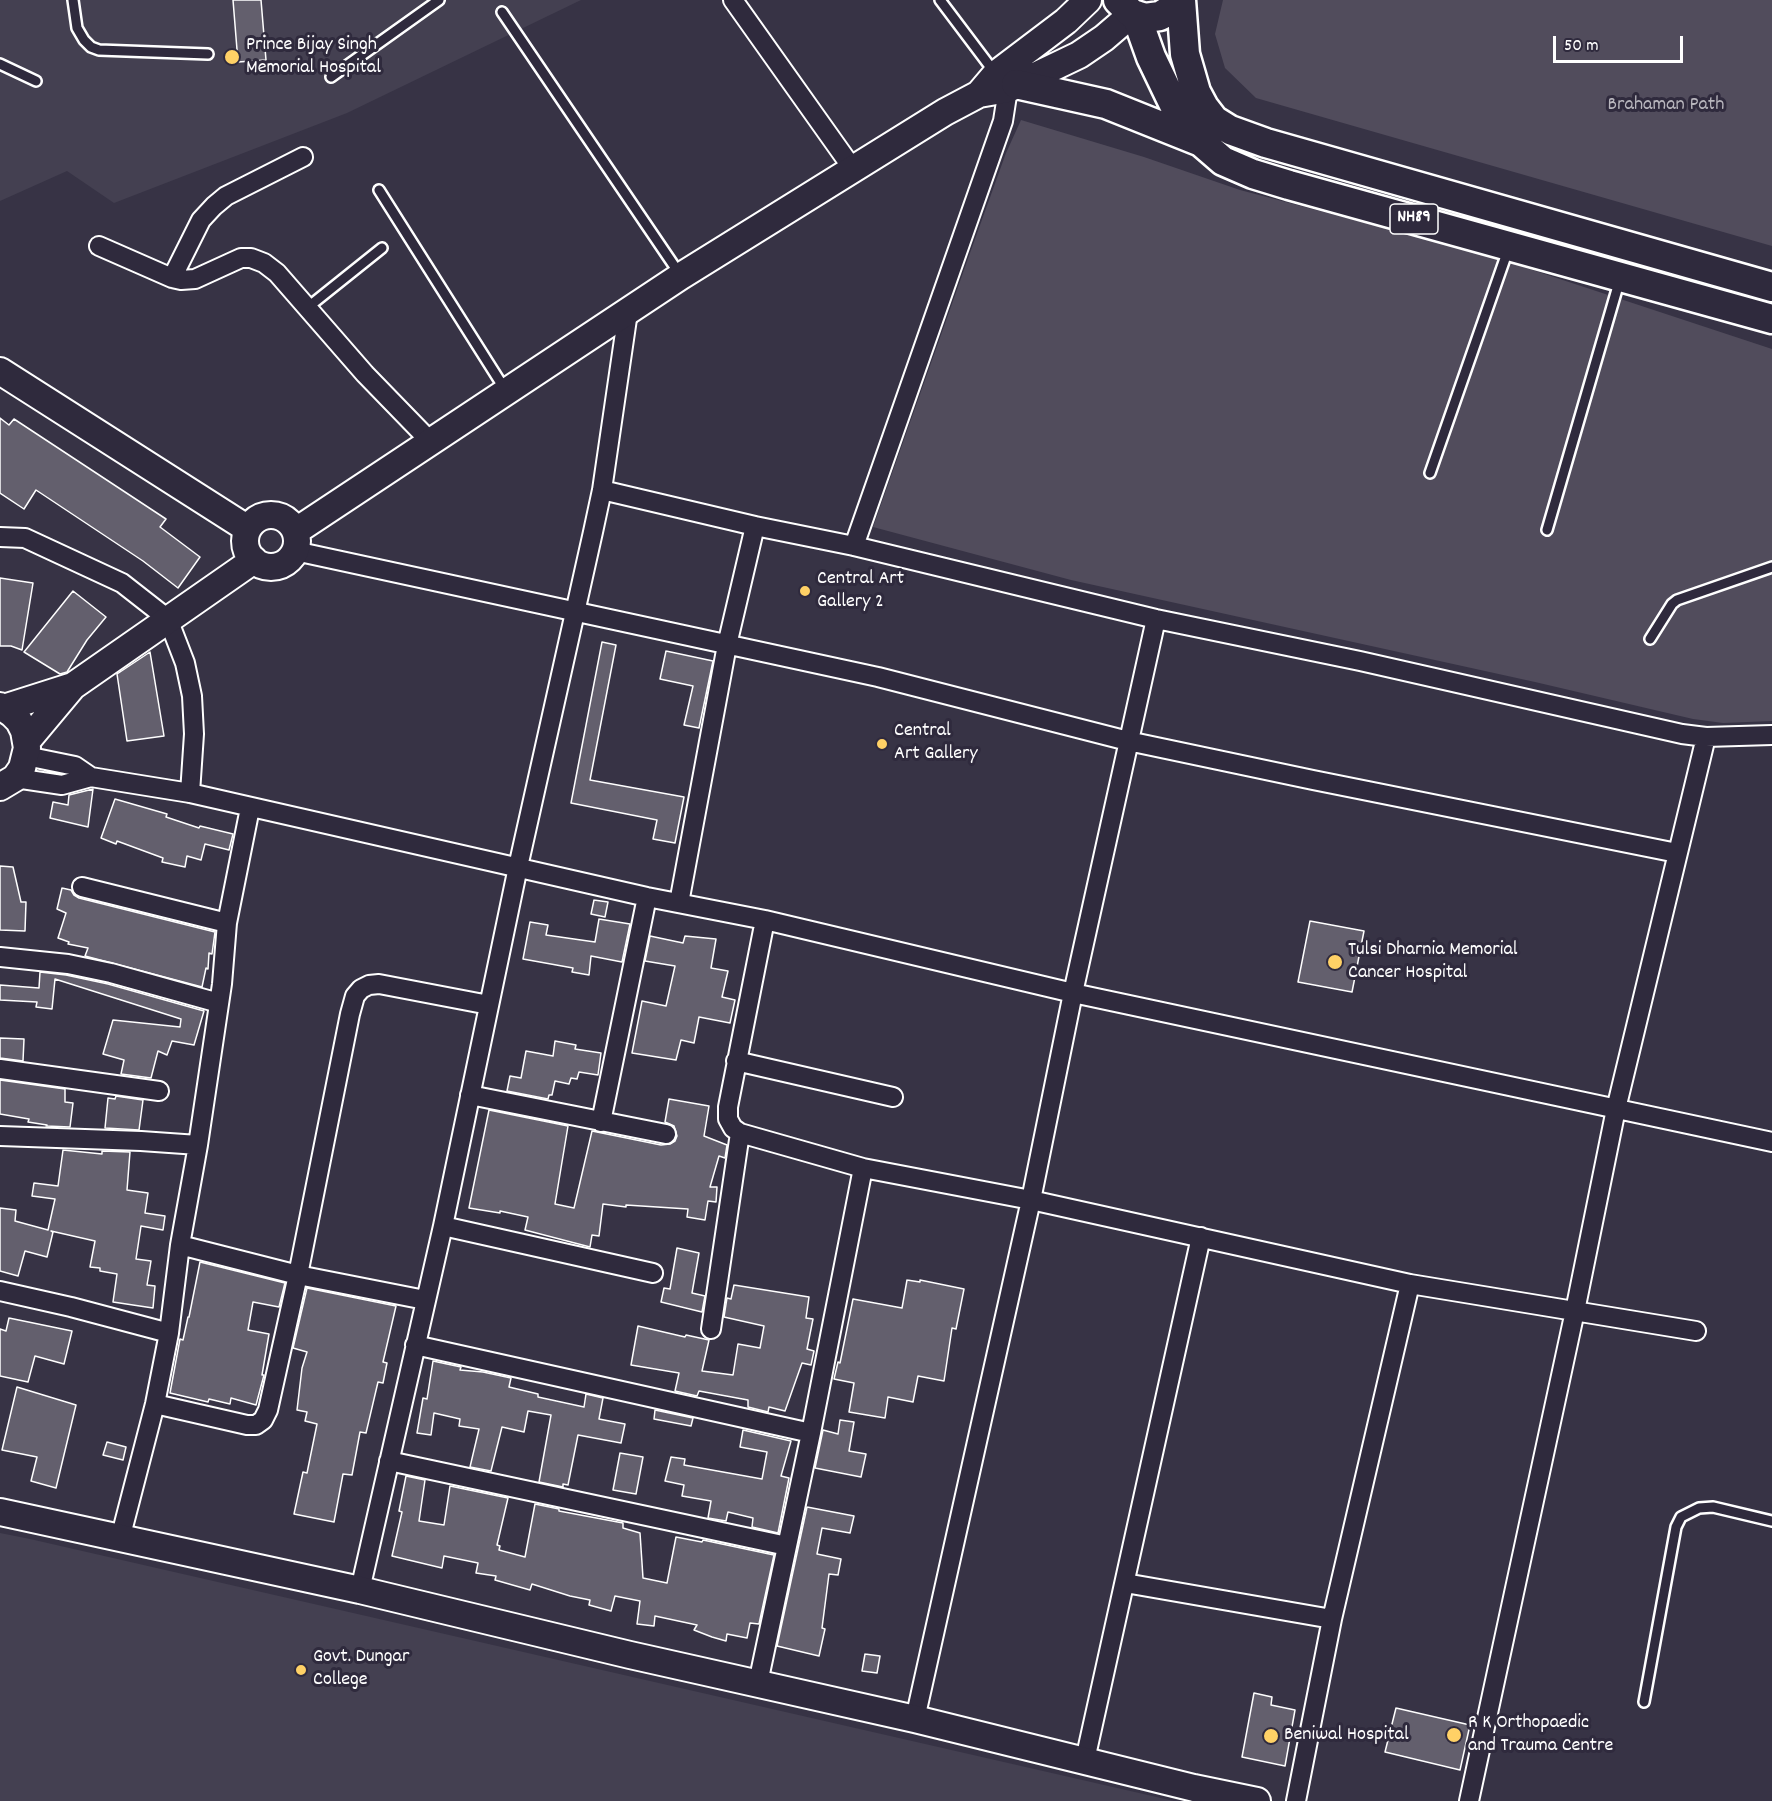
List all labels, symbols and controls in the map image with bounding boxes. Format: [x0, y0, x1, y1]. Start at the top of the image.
scale bar [1556, 24, 1686, 62]
place label: Prince Bijay Singh Memorial Hospital [246, 34, 381, 81]
text: 50 m [1564, 34, 1599, 59]
marker: Prince Bijay Singh Memorial Hospital [223, 48, 241, 66]
park label: Brahaman Path [1608, 94, 1724, 118]
road number: NH89 [1390, 204, 1438, 234]
place label: Central Art Gallery 2 [817, 568, 904, 615]
marker: Central Art Gallery 2 [798, 584, 812, 598]
place label: Central Art Gallery [894, 720, 978, 767]
marker: Central Art Gallery [875, 737, 889, 751]
place label: Tulsi Dharnia Memorial Cancer Hospital [1348, 939, 1518, 986]
marker: Tulsi Dharnia Memorial Cancer Hospital [1326, 953, 1344, 971]
place label: Govt. Dungar College [313, 1646, 409, 1693]
marker: Govt. Dungar College [294, 1663, 308, 1677]
place label: R K Orthopaedic and Trauma Centre [1468, 1712, 1613, 1759]
place label: Beniwal Hospital [1284, 1724, 1409, 1748]
marker: R K Orthopaedic and Trauma Centre [1445, 1726, 1463, 1744]
marker: Beniwal Hospital [1262, 1727, 1280, 1745]

